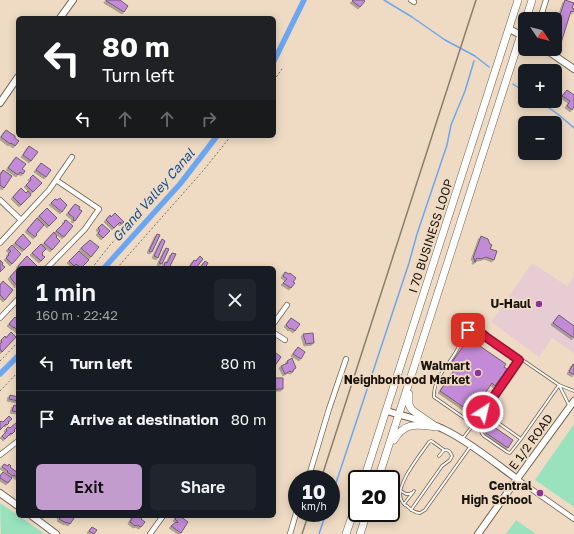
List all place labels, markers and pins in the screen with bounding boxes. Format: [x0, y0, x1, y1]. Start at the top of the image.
place label: U-Haul [490, 296, 531, 311]
marker: U-Haul [534, 299, 544, 309]
pin [451, 313, 485, 347]
place label: Walmart Neighborhood Market [344, 358, 470, 387]
marker: Walmart Neighborhood Market [473, 368, 483, 378]
place label: Central High School [461, 478, 532, 507]
marker: Central High School [535, 488, 545, 498]

